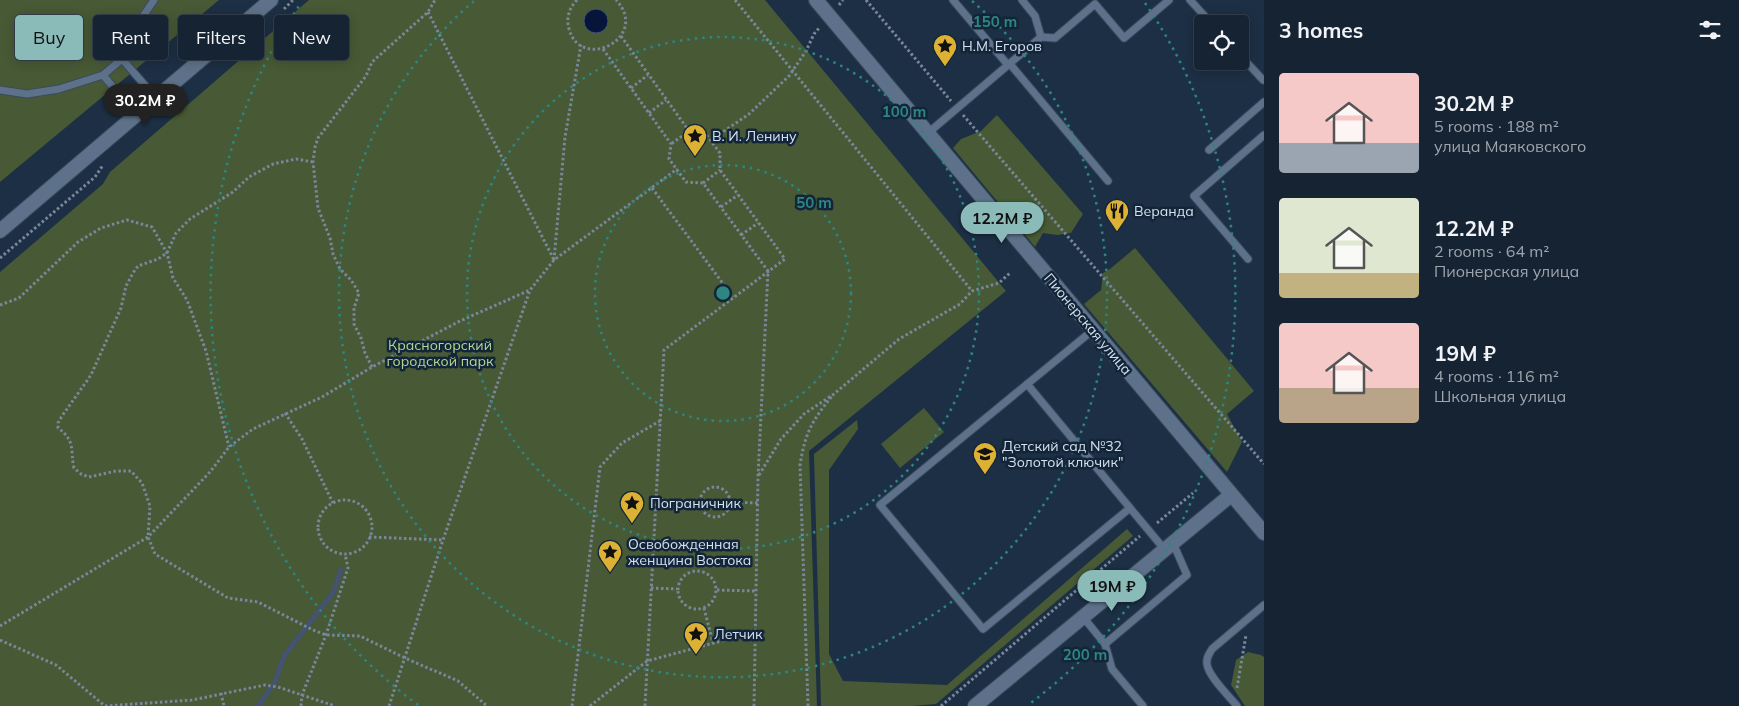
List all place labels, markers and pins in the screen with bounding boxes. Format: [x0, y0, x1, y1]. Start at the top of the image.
place icon: Н.М. Егоров [932, 33, 958, 67]
place label: Н.М. Егоров [962, 37, 1042, 55]
pin: 30.2M ₽ [99, 84, 191, 126]
place icon: В. И. Ленину [682, 123, 708, 157]
place label: В. И. Ленину [712, 127, 797, 145]
restaurant icon: Веранда [1104, 198, 1130, 232]
pin: 12.2M ₽ [956, 202, 1048, 244]
place label: Веранда [1134, 202, 1194, 220]
centre of rings [714, 284, 732, 302]
place label: Детский сад №32 "Золотой ключик" [1002, 437, 1123, 471]
school or university icon: Детский сад №32 "Золотой ключик" [972, 441, 998, 475]
place icon: Пограничник [619, 490, 645, 524]
place label: Пограничник [650, 494, 741, 512]
place label: Освобожденная женщина Востока [628, 535, 751, 569]
place icon: Освобожденная женщина Востока [597, 539, 623, 573]
pin: 19M ₽ [1077, 570, 1147, 612]
place icon: Летчик [683, 621, 709, 655]
place label: Летчик [714, 625, 763, 643]

